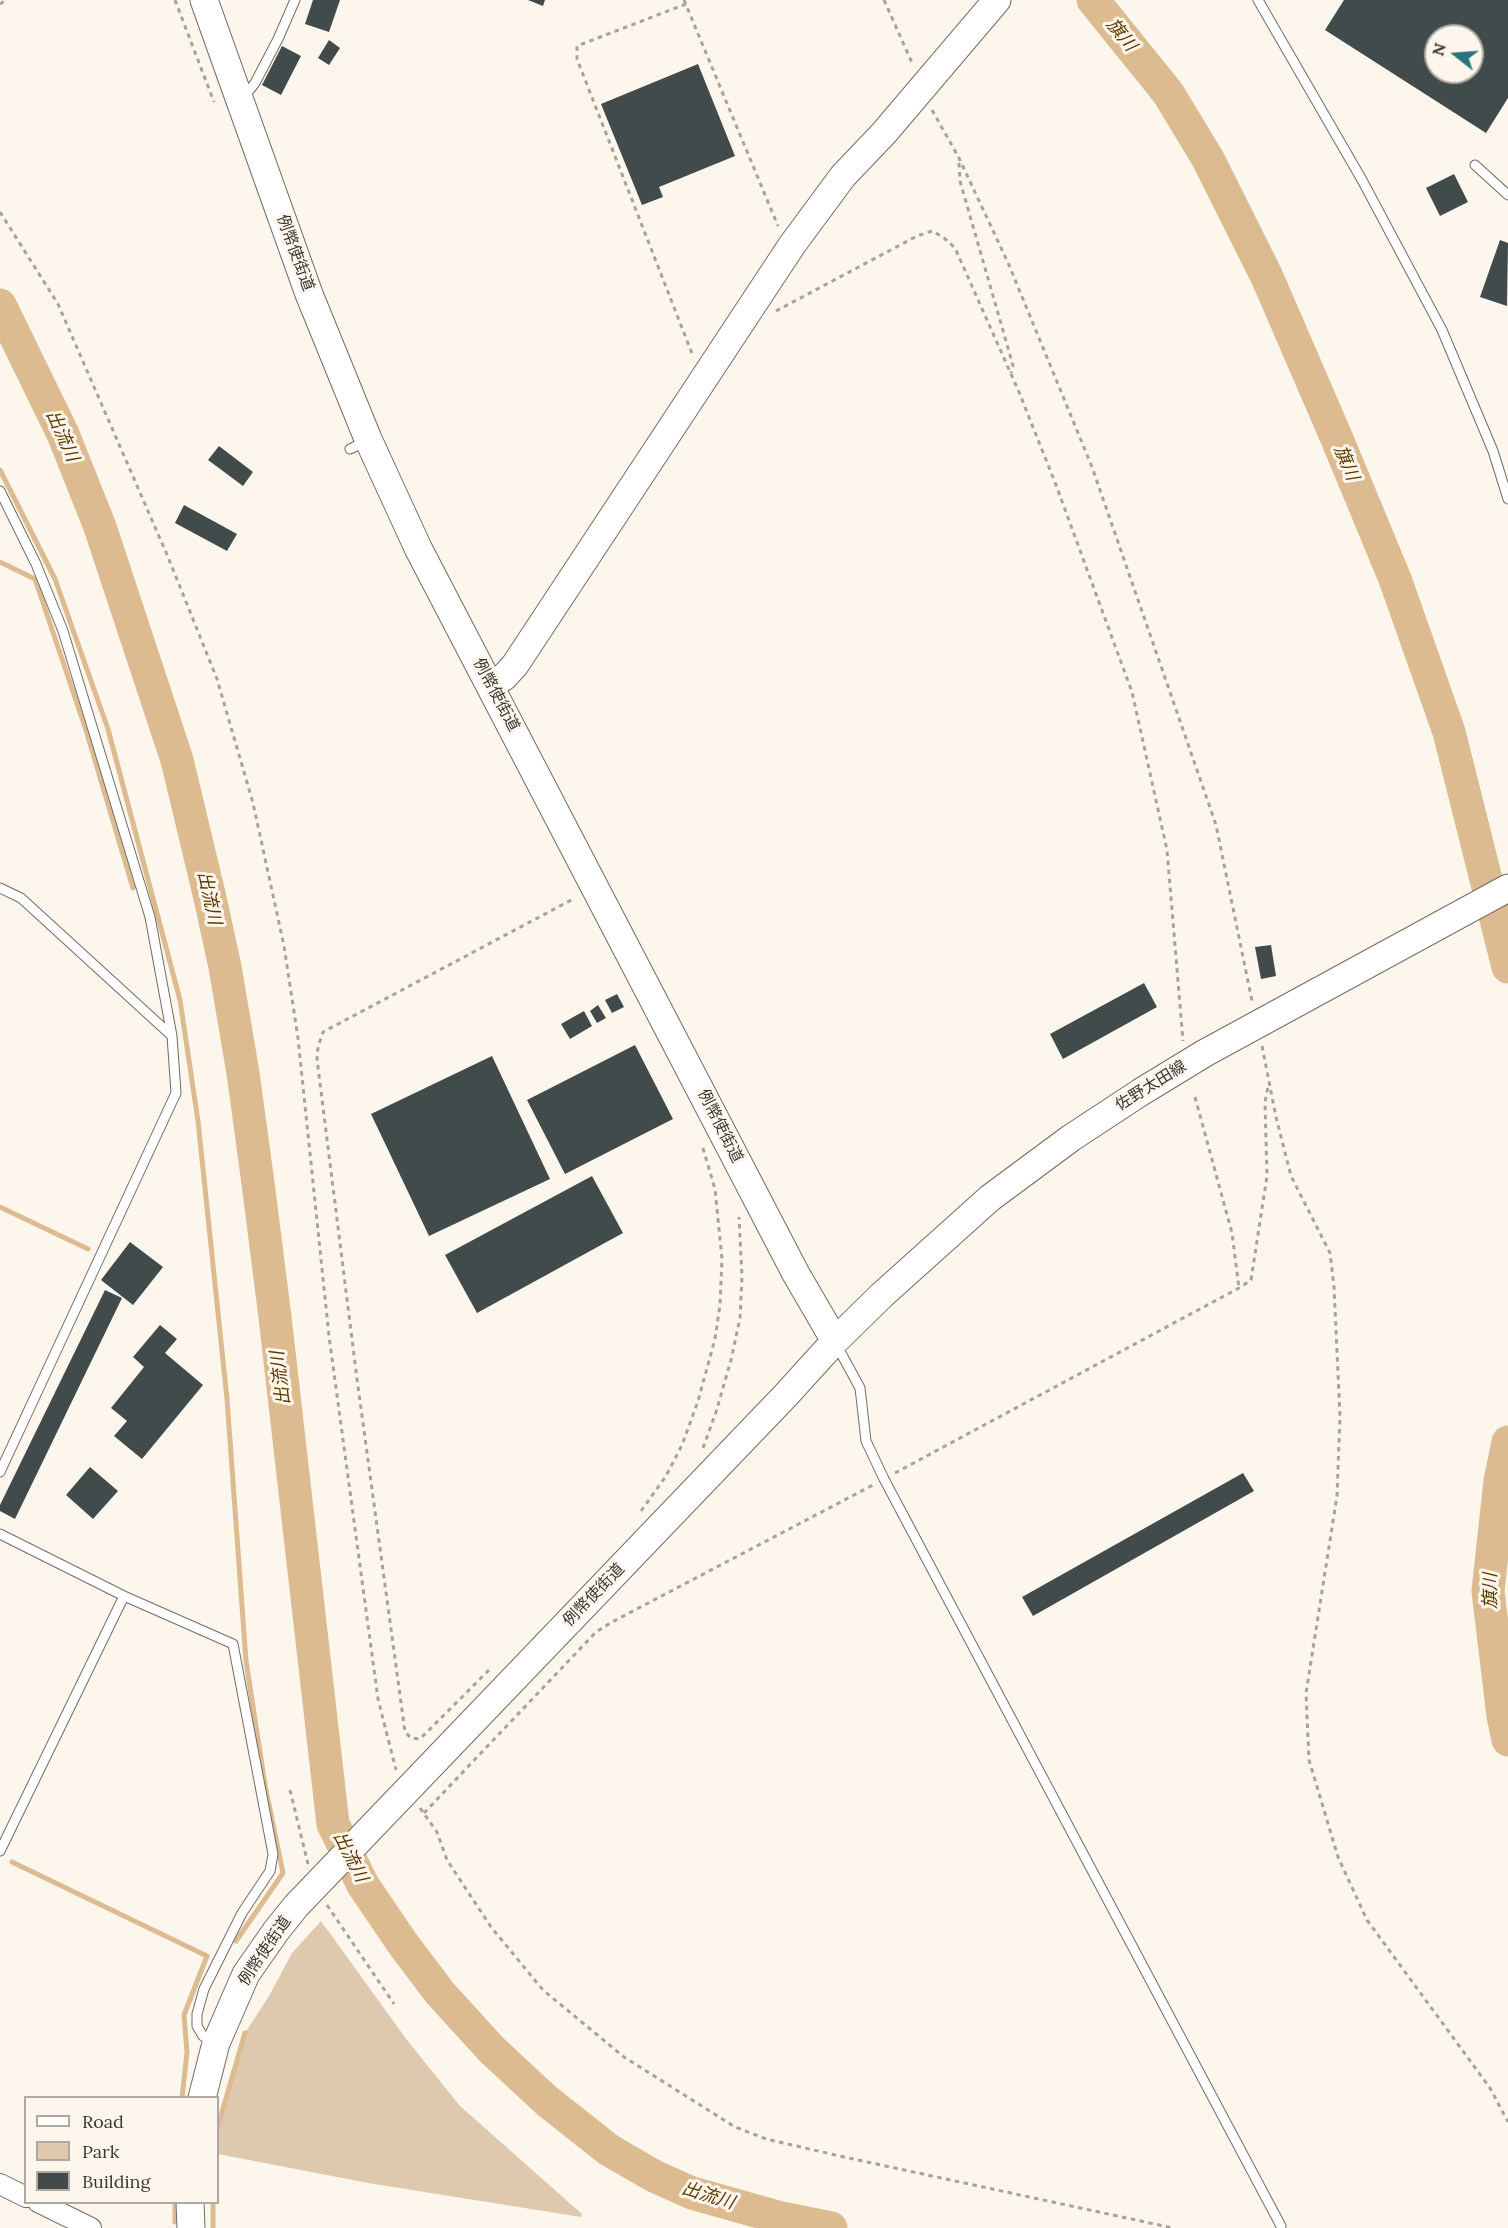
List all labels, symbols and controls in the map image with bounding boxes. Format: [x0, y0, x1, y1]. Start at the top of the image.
water label: 旗川 [1101, 14, 1141, 56]
north arrow [1424, 24, 1484, 84]
text: N [1427, 40, 1450, 58]
street label: 例幣使街道 [272, 212, 318, 294]
water label: 出流川 [41, 407, 83, 465]
water label: 旗川 [1329, 442, 1363, 484]
street label: 例幣使街道 [469, 655, 523, 735]
water label: 出流川 [193, 869, 225, 927]
street label: 佐野太田線 [1112, 1057, 1190, 1115]
street label: 例幣使街道 [693, 1086, 747, 1166]
water label: 出流川 [267, 1350, 295, 1406]
street label: 例幣使街道 [559, 1560, 629, 1630]
water label: 旗川 [1480, 1573, 1502, 1609]
water label: 出流川 [328, 1828, 372, 1886]
street label: 例幣使街道 [235, 1912, 295, 1990]
legend [24, 2096, 219, 2204]
text: Road [82, 2110, 124, 2133]
text: Park [82, 2140, 119, 2163]
text: Building [82, 2170, 150, 2193]
water label: 出流川 [679, 2178, 737, 2214]

